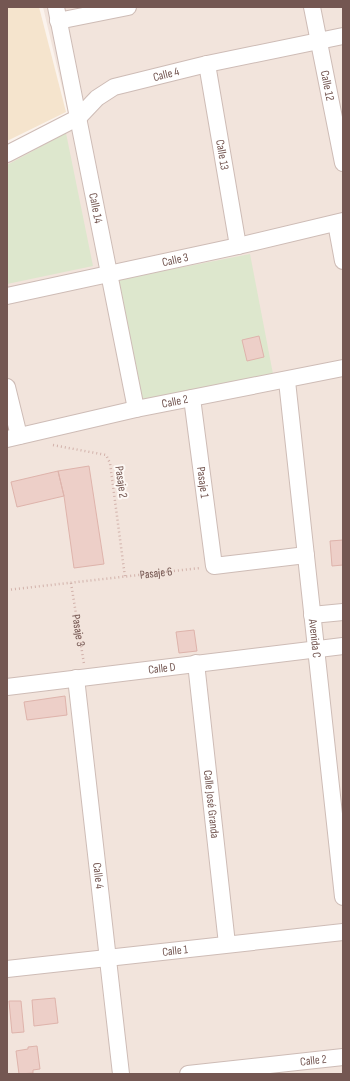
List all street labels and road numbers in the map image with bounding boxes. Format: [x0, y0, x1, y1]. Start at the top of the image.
street label: Calle 4 [151, 64, 181, 85]
street label: Calle 12 [317, 69, 338, 102]
street label: Calle 13 [212, 138, 232, 171]
street label: Calle 14 [86, 192, 106, 225]
street label: Calle 3 [161, 249, 190, 270]
street label: Calle 2 [160, 391, 189, 411]
street label: Pasaje 2 [111, 465, 131, 499]
street label: Pasaje 1 [194, 466, 213, 500]
street label: Pasaje 6 [139, 564, 173, 582]
street label: Pasaje 3 [69, 613, 89, 648]
street label: Avenida C [305, 617, 325, 659]
street label: Calle D [147, 659, 176, 677]
street label: Calle José Granda [200, 769, 223, 839]
street label: Calle 4 [90, 862, 107, 890]
street label: Calle 1 [161, 942, 189, 959]
street label: Calle 2 [299, 1051, 327, 1069]

